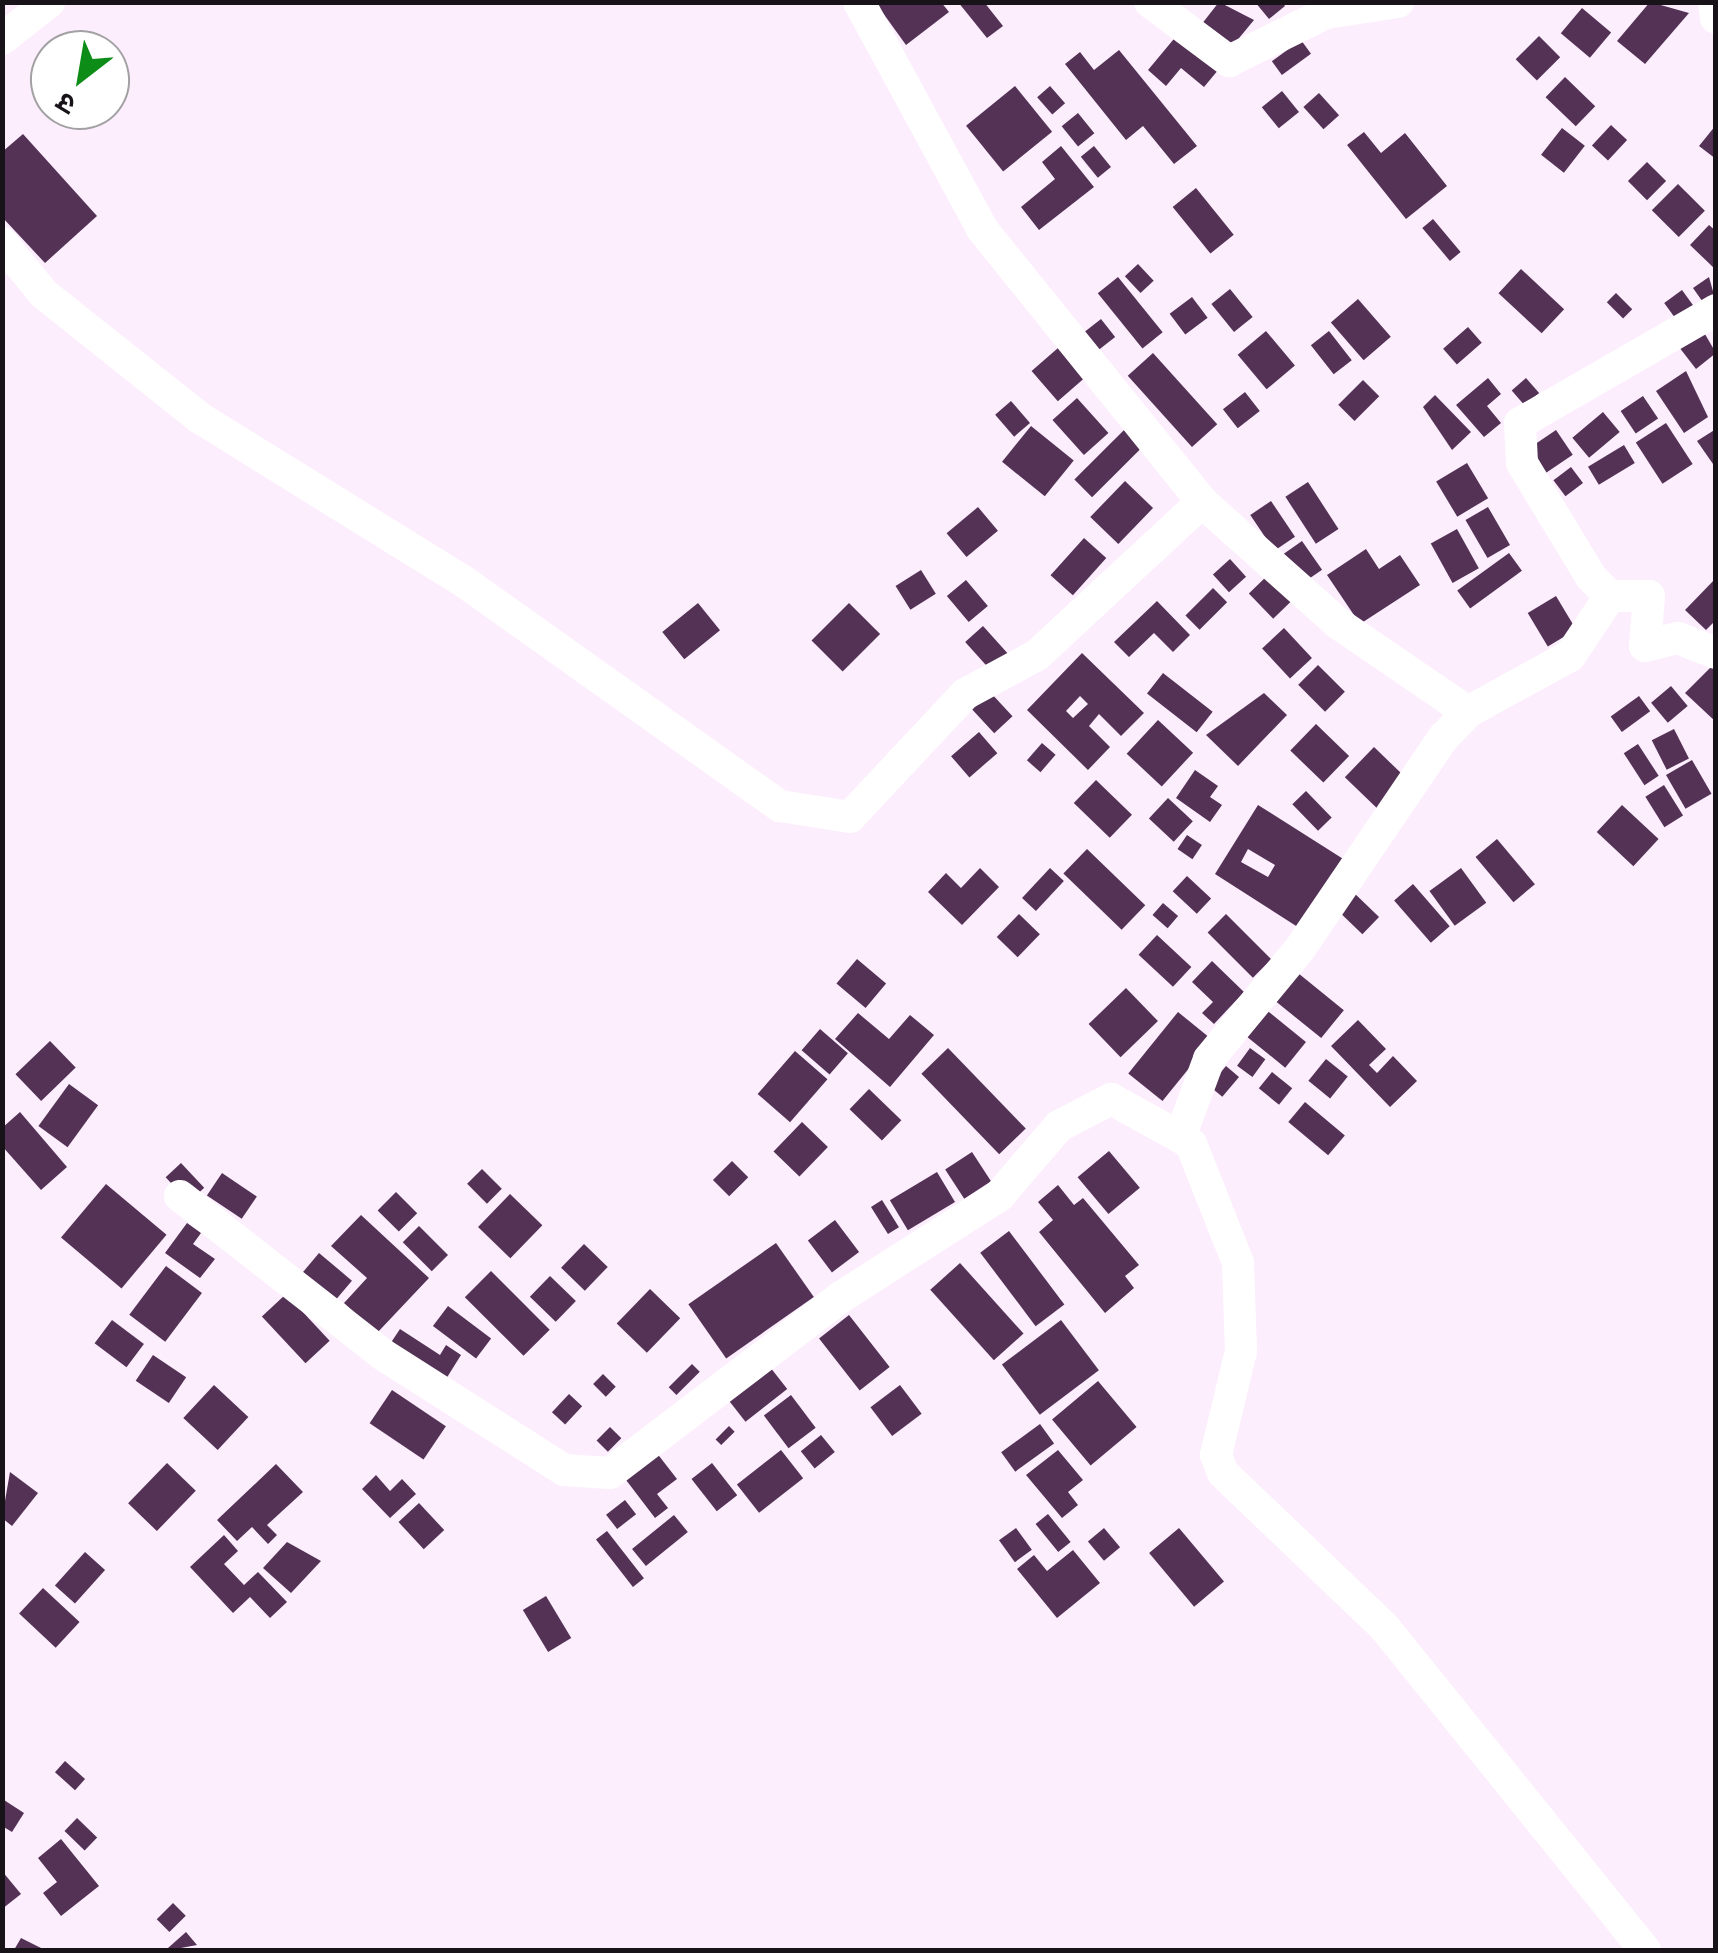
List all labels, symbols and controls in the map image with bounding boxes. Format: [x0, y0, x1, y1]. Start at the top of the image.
north arrow [30, 30, 130, 130]
text: उ [49, 85, 81, 124]

